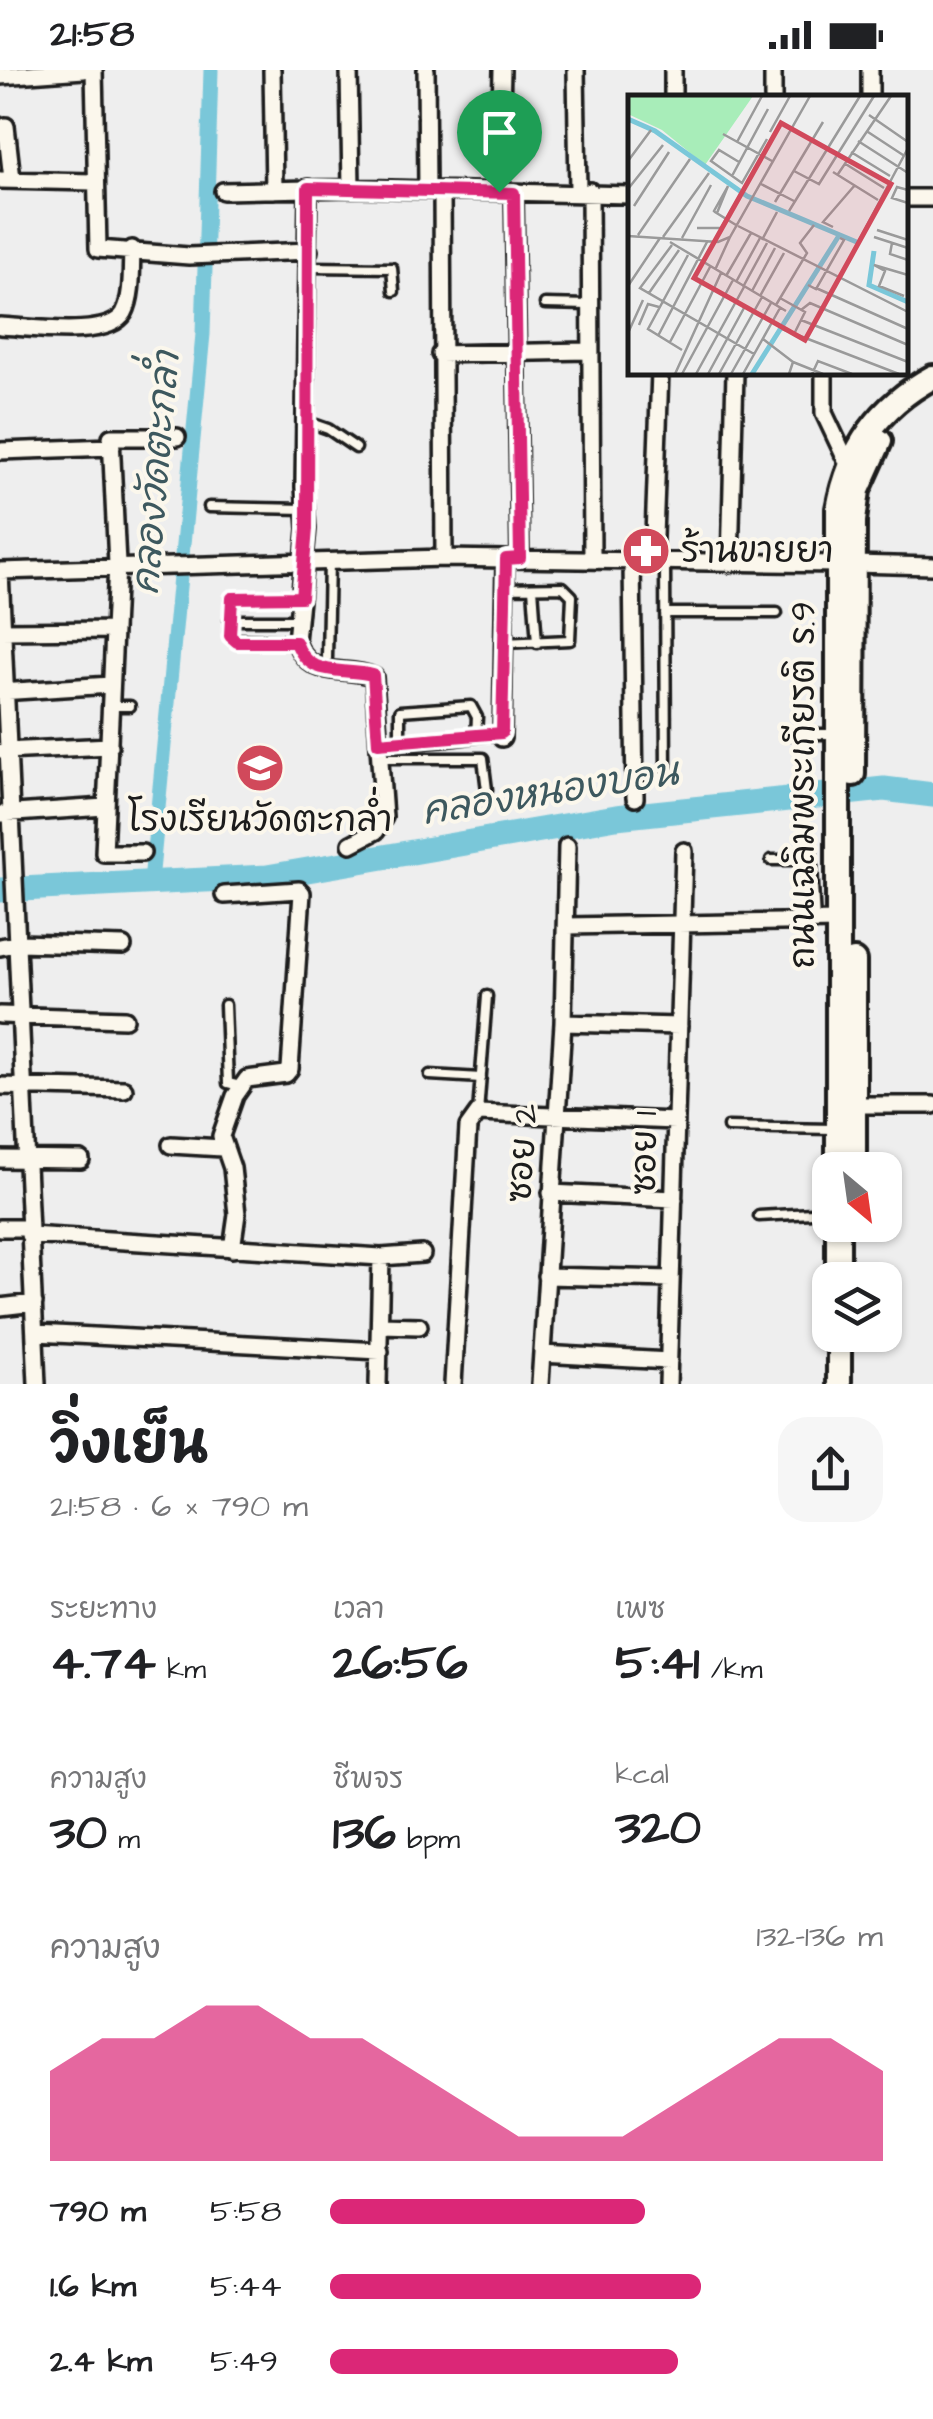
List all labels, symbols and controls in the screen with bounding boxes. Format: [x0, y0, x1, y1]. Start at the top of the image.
text: 21:58 [50, 9, 135, 61]
pin [457, 90, 542, 193]
inset map [628, 95, 908, 375]
icon: arrive [472, 105, 527, 160]
water label: คลองวัดตะกล่ำ [111, 346, 194, 596]
pharmacy icon: ร้านขายยา [620, 525, 672, 577]
place label: ร้านขายยา [681, 527, 834, 576]
street label: ถนนเฉลิมพระเกียรติ ร.9 [779, 601, 828, 969]
school or university icon: โรงเรียนวัดตะกล่ำ [234, 742, 286, 794]
water label: คลองหนองบอน [418, 747, 685, 839]
place label: โรงเรียนวัดตะกล่ำ [128, 786, 392, 845]
street label: ซอย 2 [495, 1102, 551, 1204]
street label: ซอย 1 [620, 1111, 670, 1195]
north arrow [812, 1152, 902, 1242]
map controls [812, 1152, 902, 1352]
button: layers [812, 1262, 902, 1352]
text: วิ่งเย็น [50, 1408, 208, 1484]
button: share [778, 1417, 883, 1522]
text: 21:58 · 6 × 790 m [50, 1484, 308, 1529]
text: ระยะทาง [50, 1590, 157, 1629]
text: เวลา [333, 1590, 384, 1629]
text: เพซ [615, 1590, 665, 1629]
text: 4.74 [50, 1629, 156, 1698]
text: 26:56 [333, 1629, 468, 1698]
text: 5:41 [615, 1629, 700, 1698]
text: km [156, 1650, 206, 1689]
text: /km [700, 1650, 762, 1689]
text: kcal [615, 1755, 669, 1794]
text: ความสูง [50, 1760, 147, 1799]
text: ชีพจร [333, 1760, 403, 1799]
text: 320 [615, 1794, 701, 1863]
text: 30 [50, 1799, 107, 1868]
text: 136 [333, 1799, 396, 1868]
text: m [107, 1820, 140, 1859]
text: bpm [396, 1820, 460, 1859]
text: 132–136 m [756, 1914, 883, 1959]
text: ความสูง [50, 1926, 161, 1971]
text: 790 m [50, 2189, 146, 2234]
text: 5:58 [210, 2189, 281, 2234]
text: 1.6 km [50, 2264, 136, 2309]
text: 5:44 [210, 2264, 282, 2309]
text: 2.4 km [50, 2339, 152, 2384]
text: 5:49 [210, 2339, 278, 2384]

